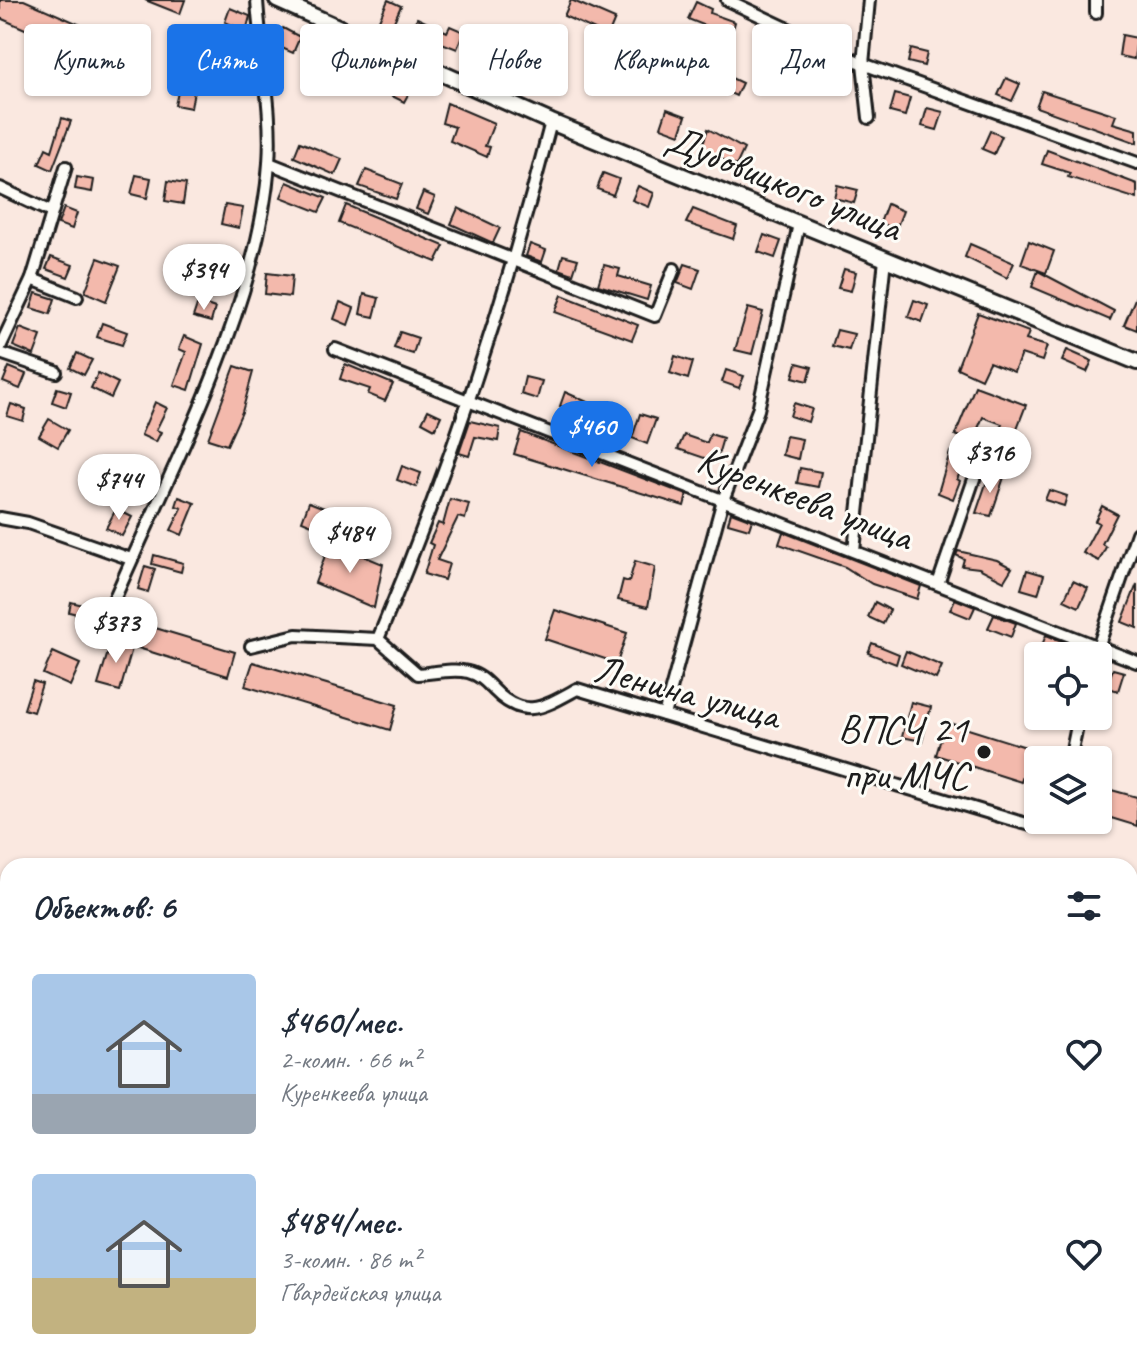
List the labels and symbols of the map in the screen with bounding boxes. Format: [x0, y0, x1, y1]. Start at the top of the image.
street label: Дубовицкого улица [659, 113, 911, 254]
pin: $394 [157, 244, 251, 312]
pin: $460 [545, 401, 639, 469]
pin: $316 [943, 427, 1037, 495]
street label: Куренкеева улица [690, 434, 922, 563]
pin: $744 [72, 454, 166, 522]
pin: $484 [303, 507, 397, 575]
pin: $373 [69, 597, 163, 665]
street label: Ленина улица [589, 643, 789, 742]
place label: ВПСЧ 21 при МЧС [838, 704, 973, 800]
marker: ВПСЧ 21 при МЧС [975, 743, 993, 761]

